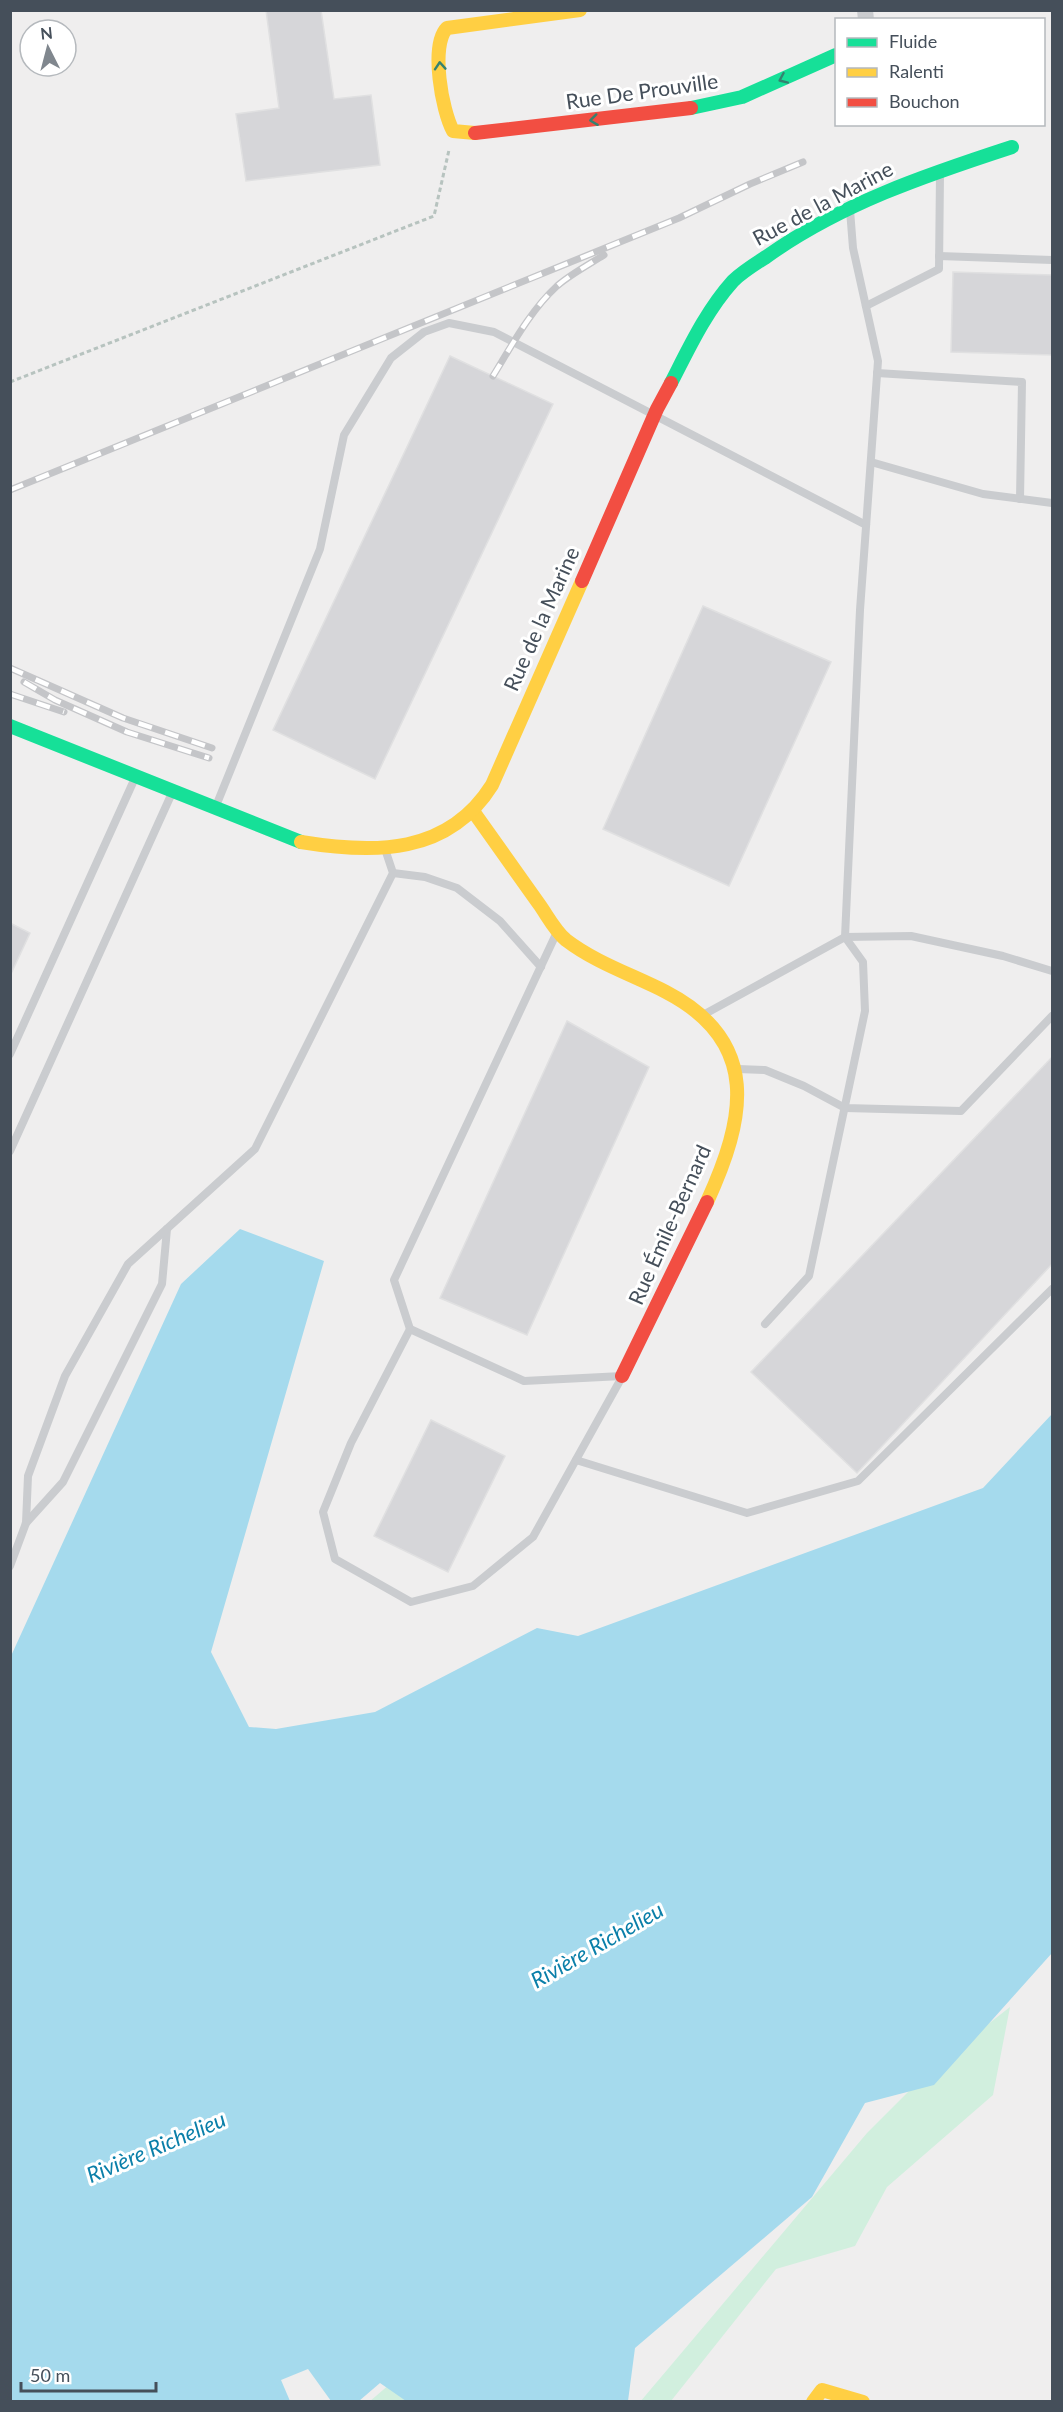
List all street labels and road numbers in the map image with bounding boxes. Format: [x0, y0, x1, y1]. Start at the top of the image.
street label: Rue De Prouville [564, 67, 719, 114]
street label: Rue de la Marine [748, 155, 897, 250]
street label: Rue de la Marine [498, 542, 584, 694]
street label: Rue Émile-Bernard [622, 1141, 715, 1308]

